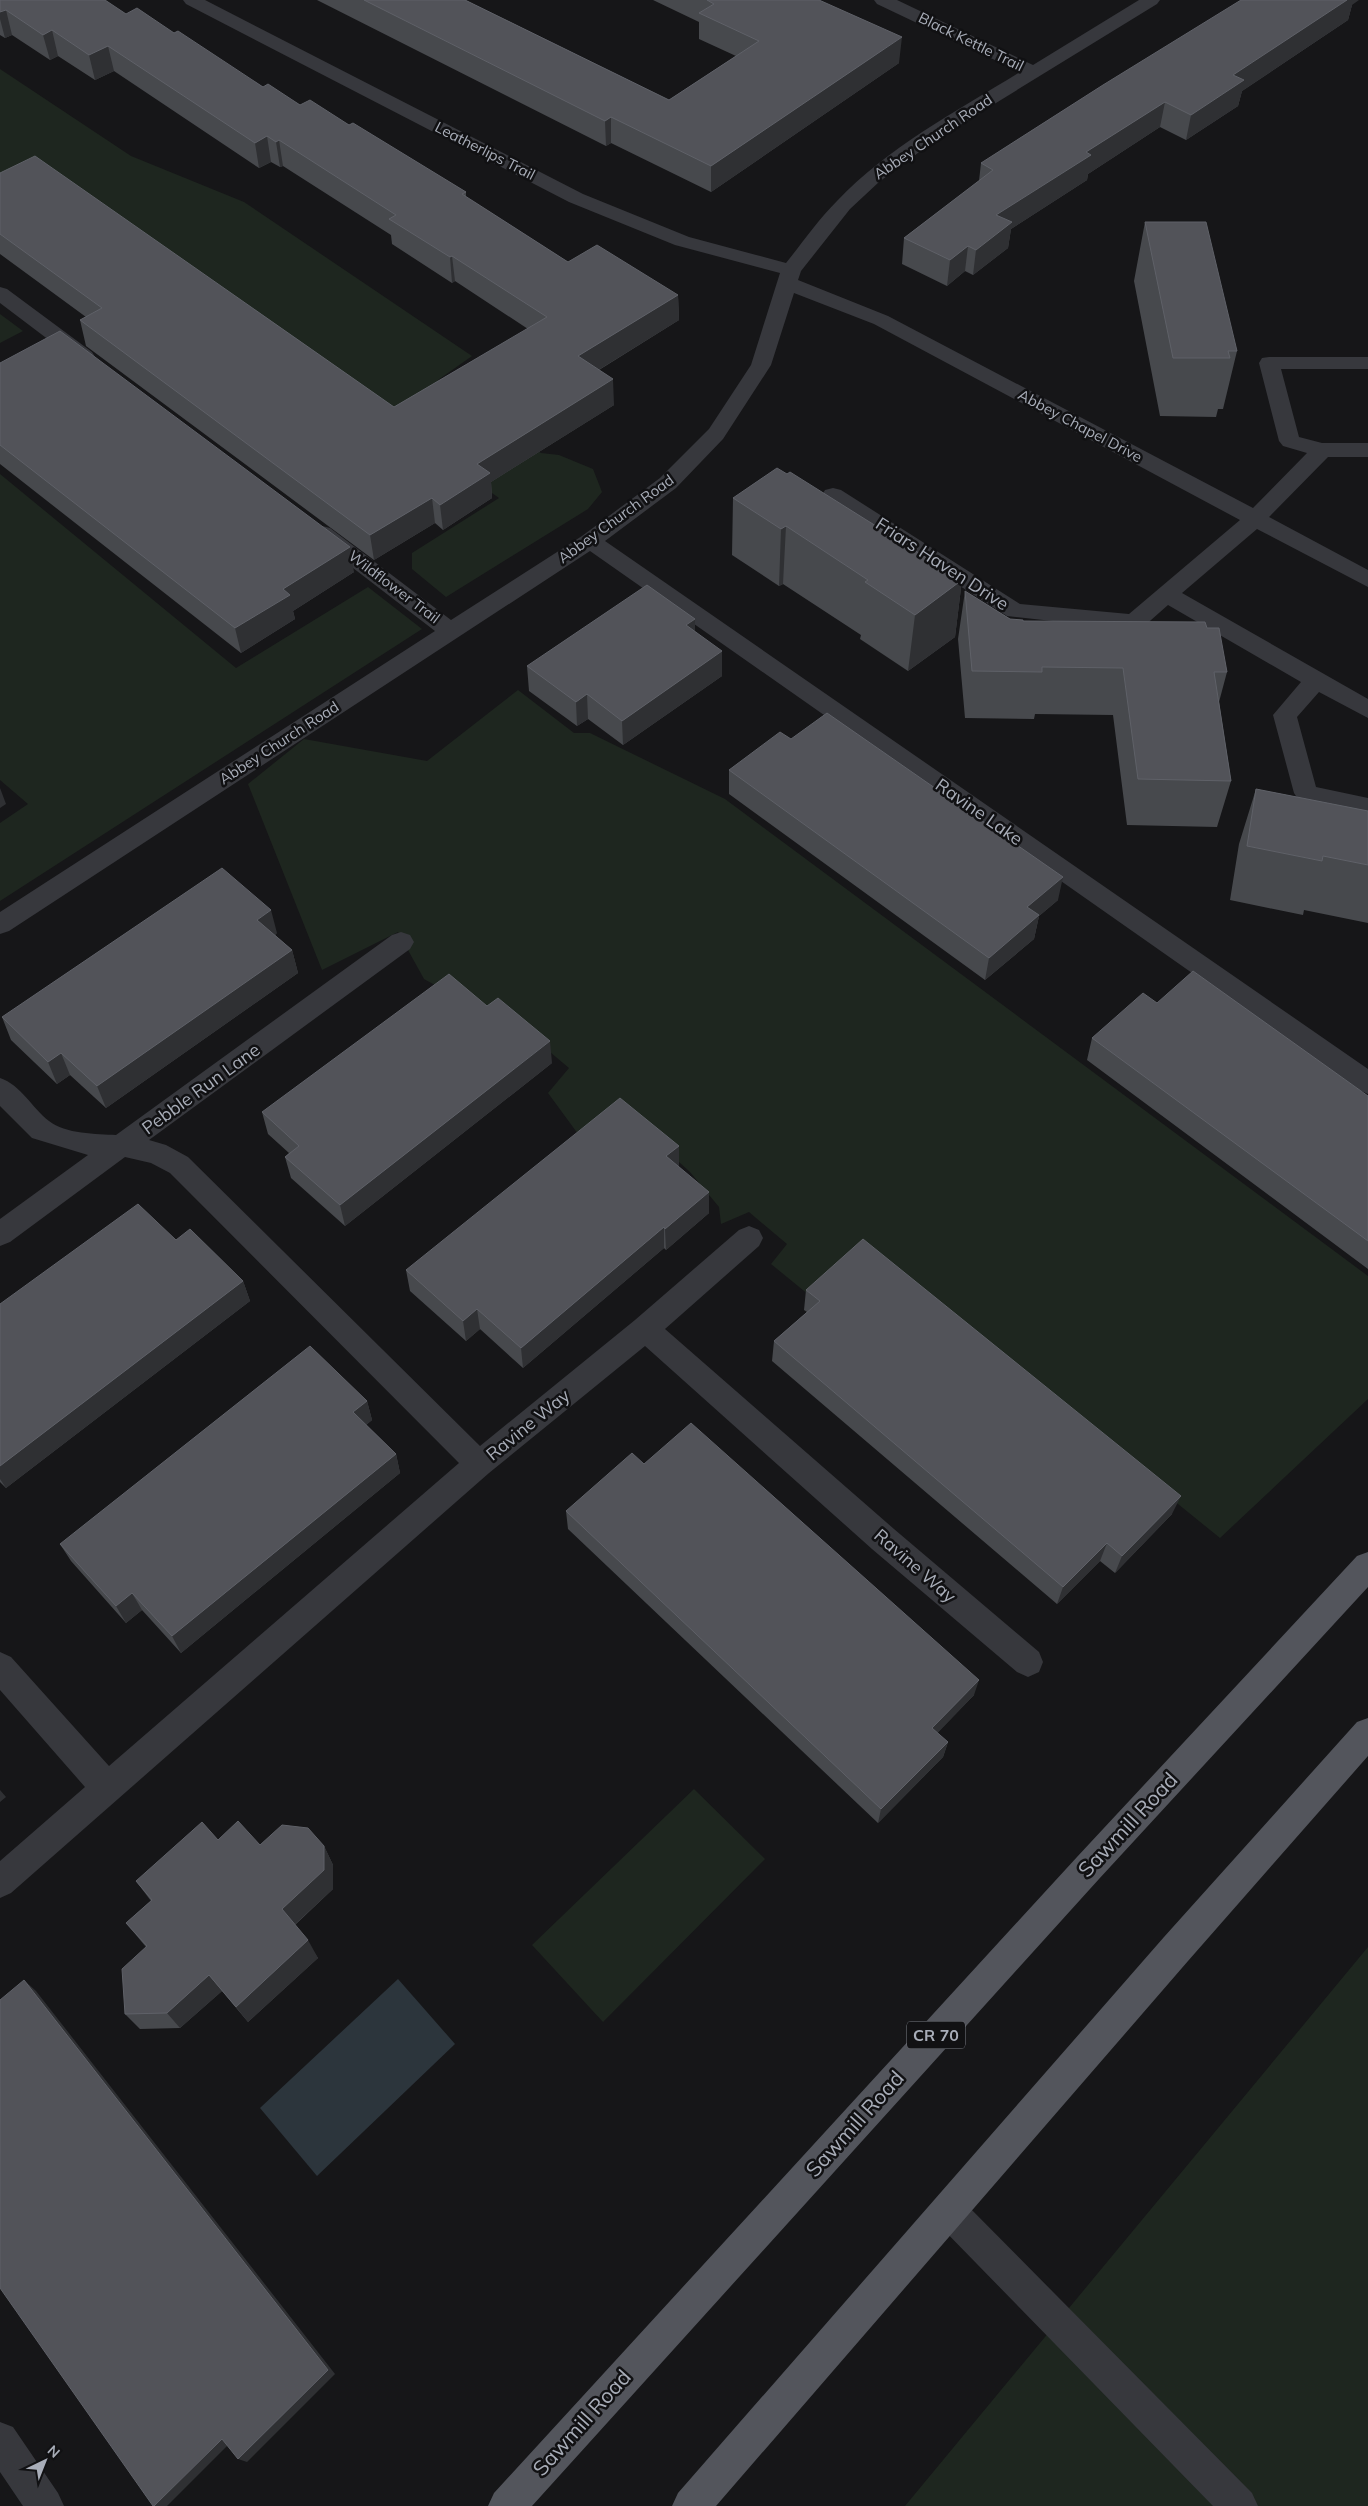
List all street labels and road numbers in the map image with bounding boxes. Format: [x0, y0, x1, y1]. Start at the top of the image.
street label: Black Kettle Trail [916, 8, 1027, 75]
street label: Abbey Church Road [870, 90, 996, 183]
street label: Leatherlips Trail [432, 117, 538, 184]
street label: Abbey Chapel Drive [1015, 385, 1146, 466]
street label: Abbey Church Road [554, 470, 677, 567]
street label: Friars Haven Drive [871, 512, 1013, 615]
street label: Wildflower Trail [345, 546, 444, 627]
street label: Abbey Church Road [215, 697, 342, 788]
street label: Ravine Lake [931, 773, 1027, 850]
street label: Pebble Run Lane [137, 1038, 264, 1139]
street label: Ravine Way [481, 1384, 575, 1465]
street label: Ravine Way [870, 1524, 961, 1608]
street label: Sawmill Road [1072, 1766, 1183, 1882]
road number: CR 70 [907, 2022, 965, 2048]
street label: Sawmill Road [800, 2065, 909, 2182]
street label: Sawmill Road [527, 2364, 636, 2481]

